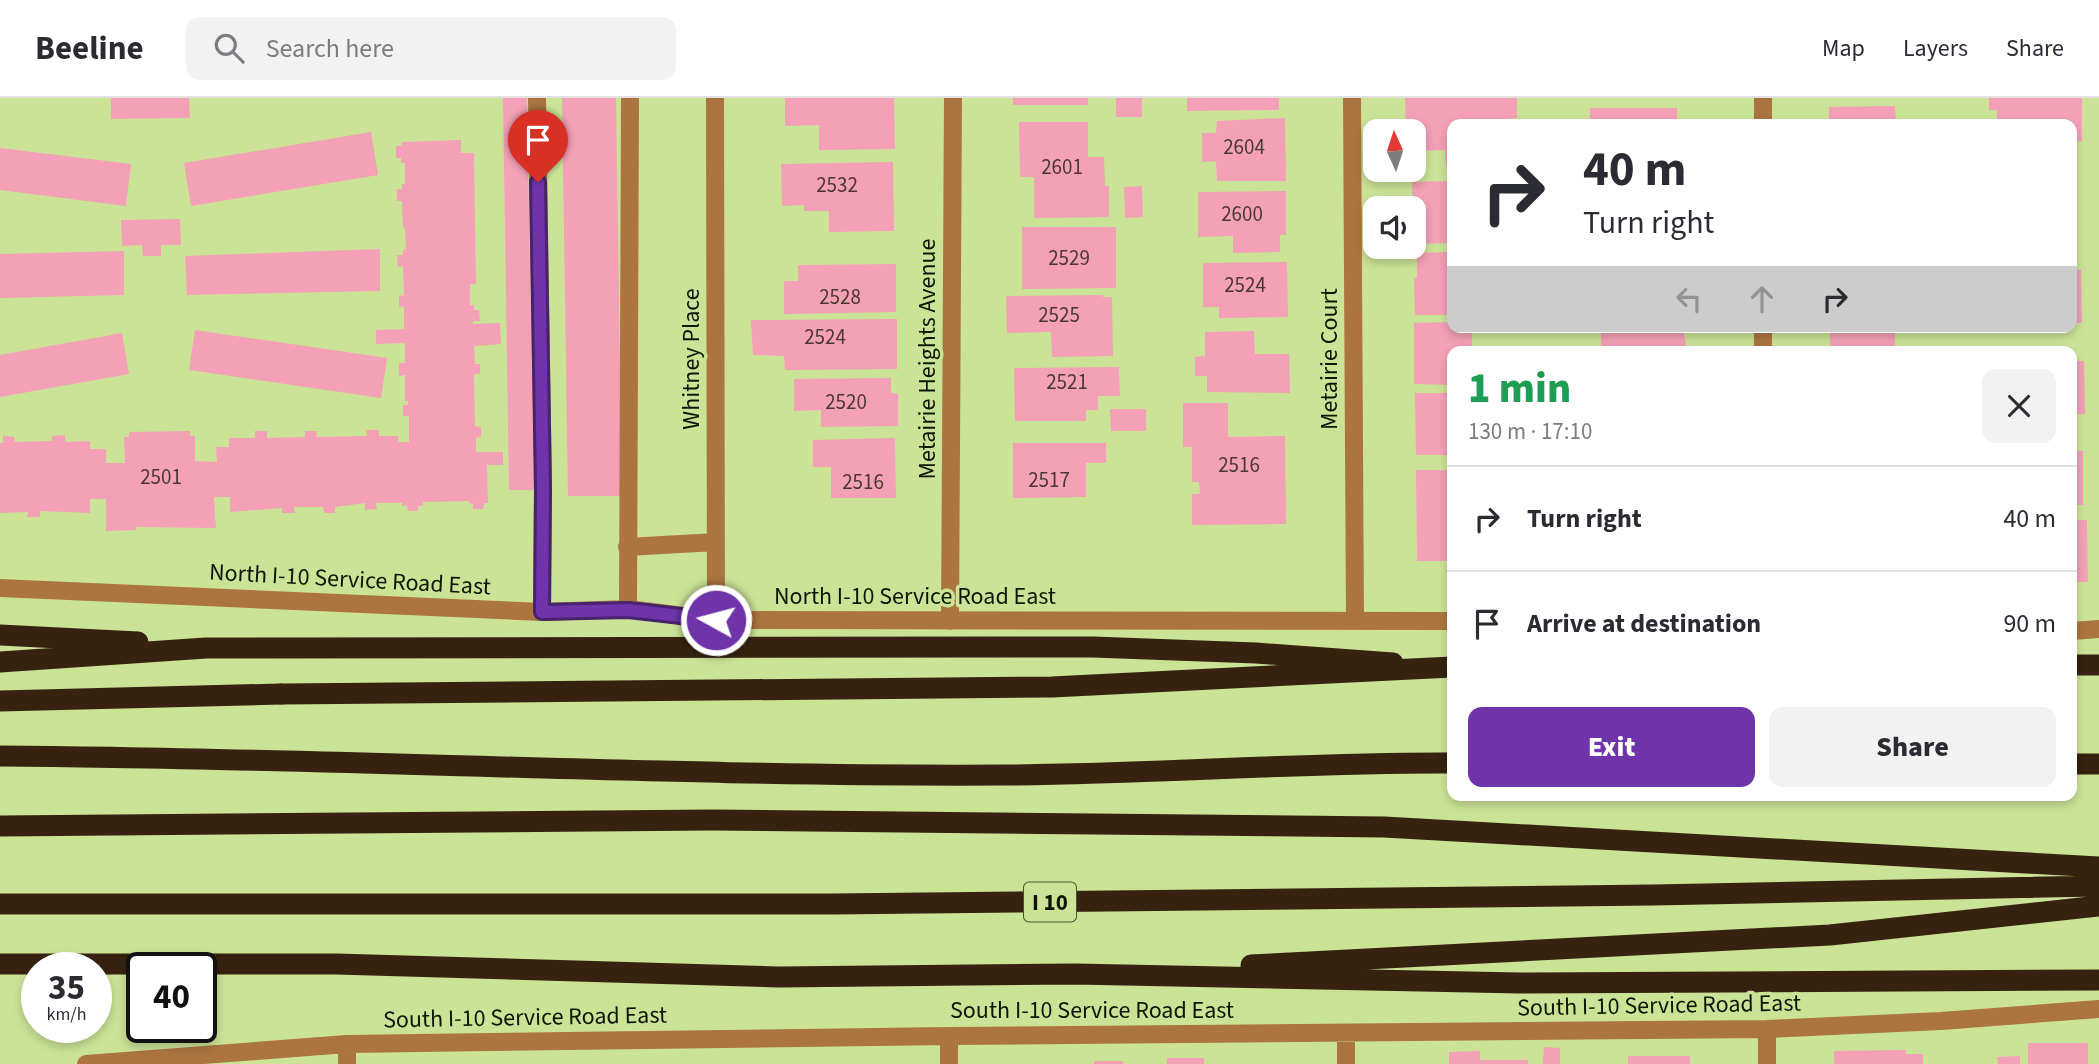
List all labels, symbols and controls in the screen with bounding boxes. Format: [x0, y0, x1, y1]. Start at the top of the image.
search box [186, 17, 676, 80]
text: Beeline [35, 25, 144, 72]
icon: search [210, 29, 248, 67]
text: Search here [266, 30, 394, 67]
text: Map [1822, 31, 1865, 66]
text: Layers [1903, 31, 1968, 66]
text: Share [2006, 31, 2064, 66]
pin [508, 110, 568, 182]
north arrow [1363, 119, 1426, 182]
map controls [1363, 119, 1426, 259]
icon: arrive [519, 121, 557, 159]
house number: 2604 [1223, 132, 1265, 162]
text: 40 m [1583, 135, 1687, 205]
icon: right [1468, 147, 1559, 238]
house number: 2601 [1041, 152, 1083, 182]
house number: 2532 [816, 170, 858, 200]
button: sound [1363, 196, 1426, 259]
house number: 2600 [1221, 199, 1263, 229]
text: Turn right [1583, 200, 1714, 246]
street label: Metairie Heights Avenue [910, 239, 945, 479]
house number: 2529 [1048, 243, 1090, 273]
house number: 2524 [1224, 270, 1266, 300]
icon: left [1670, 280, 1708, 318]
icon: ahead [1743, 280, 1781, 318]
icon: right [1816, 280, 1854, 318]
house number: 2528 [819, 282, 861, 312]
street label: Whitney Place [674, 288, 709, 430]
street label: Metairie Court [1312, 288, 1347, 430]
house number: 2525 [1038, 300, 1080, 330]
house number: 2524 [804, 322, 846, 352]
text: 1 min [1468, 359, 1571, 419]
house number: 2521 [1046, 367, 1088, 397]
button: close [1982, 369, 2056, 443]
house number: 2520 [825, 387, 867, 417]
text: 130 m · 17:10 [1468, 415, 1592, 448]
house number: 2516 [1218, 450, 1260, 480]
house number: 2501 [140, 462, 182, 492]
house number: 2517 [1028, 465, 1070, 495]
house number: 2516 [842, 467, 884, 497]
icon: right [1468, 500, 1506, 538]
text: Turn right [1527, 500, 1642, 537]
text: 40 m [2003, 500, 2056, 537]
street label: North I-10 Service Road East [208, 555, 492, 604]
street label: North I-10 Service Road East [774, 579, 1056, 614]
position arrow [679, 583, 753, 657]
icon: arrive [1468, 605, 1506, 643]
text: Arrive at destination [1527, 605, 1761, 642]
text: 90 m [2003, 605, 2056, 642]
button: Exit [1468, 707, 1755, 787]
button: Share [1769, 707, 2056, 787]
road number: I 10 [1024, 882, 1076, 922]
speed limit sign: 40 [126, 952, 217, 1043]
text: 35 [48, 963, 85, 1013]
street label: South I-10 Service Road East [1517, 986, 1801, 1025]
street label: South I-10 Service Road East [950, 993, 1234, 1028]
street label: South I-10 Service Road East [383, 998, 667, 1037]
text: km/h [47, 1002, 86, 1027]

